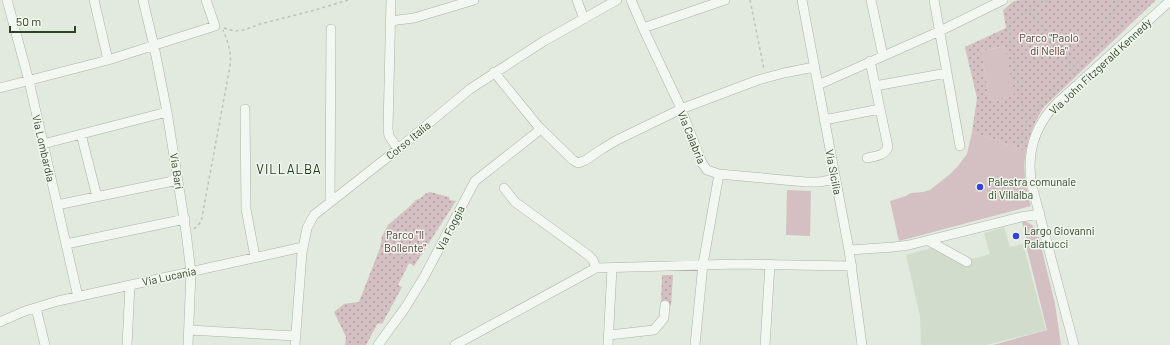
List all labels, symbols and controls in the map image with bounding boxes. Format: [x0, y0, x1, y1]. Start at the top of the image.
scale bar [10, 8, 75, 34]
text: 50 m [16, 14, 41, 28]
street label: Via John Fitzgerald Kennedy [1046, 15, 1154, 117]
park label: Parco "Paolo di Nella" [1019, 31, 1079, 57]
street label: Via Calabria [675, 109, 709, 165]
street label: Via Lombardia [30, 113, 58, 183]
street label: Corso Italia [383, 118, 433, 162]
street label: Via Sicilia [823, 148, 845, 196]
street label: Via Bari [168, 152, 186, 190]
district label: VILLALBA [256, 161, 322, 177]
place label: Palestra comunale di Villalba [988, 175, 1076, 201]
marker: Palestra comunale di Villalba [975, 182, 985, 192]
street label: Via Foggia [433, 203, 467, 253]
place label: Largo Giovanni Palatucci [1024, 224, 1095, 250]
park label: Parco "Il Bollente" [384, 228, 426, 254]
marker: Largo Giovanni Palatucci [1011, 231, 1021, 241]
street label: Via Lucania [141, 264, 197, 288]

